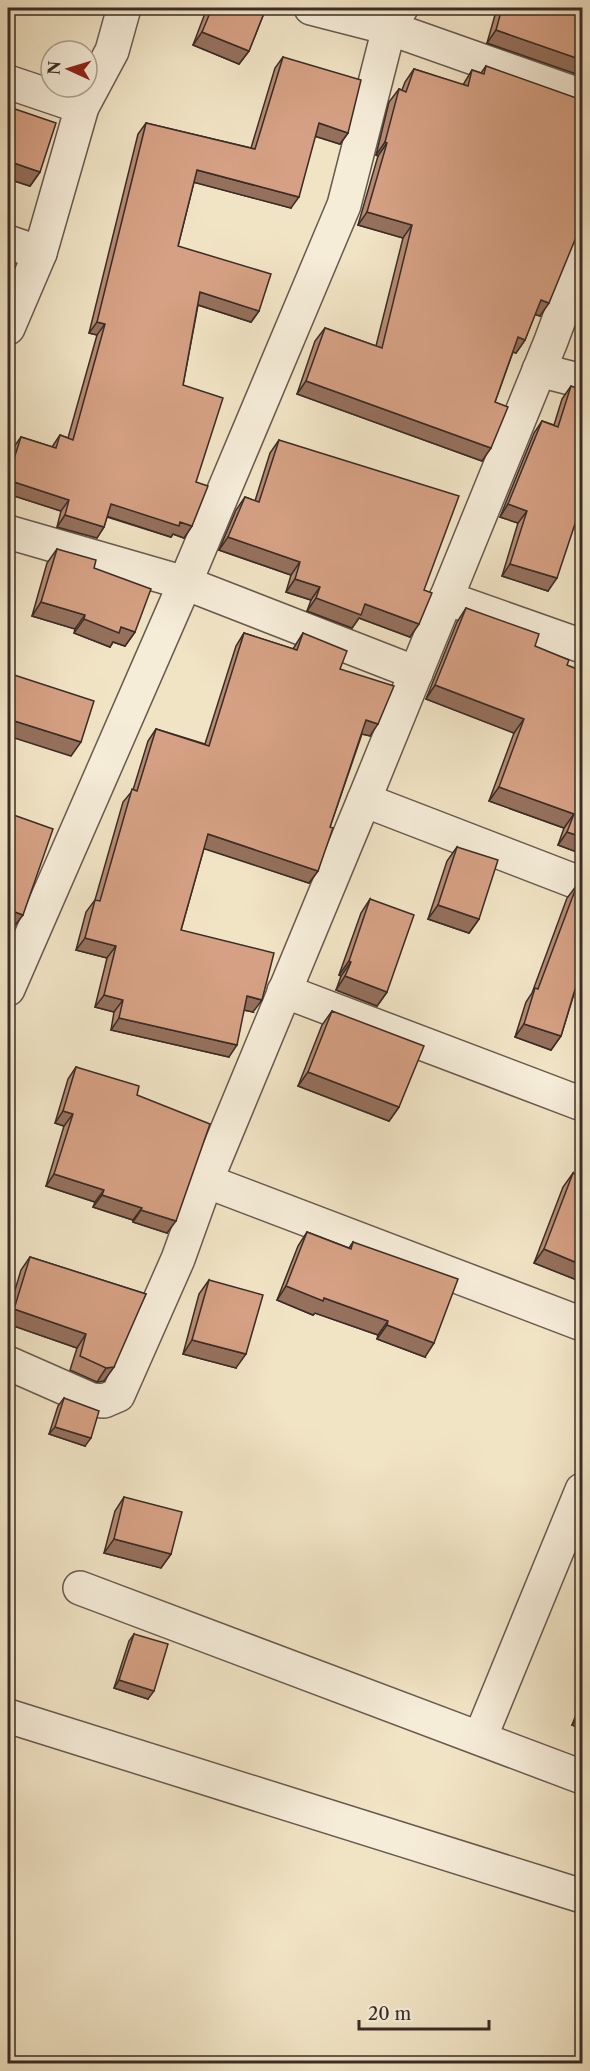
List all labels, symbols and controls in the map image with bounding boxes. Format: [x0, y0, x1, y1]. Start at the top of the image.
north arrow [39, 39, 99, 99]
text: N [44, 60, 65, 76]
scale bar [359, 1993, 490, 2031]
text: 20 m [368, 2003, 412, 2025]

